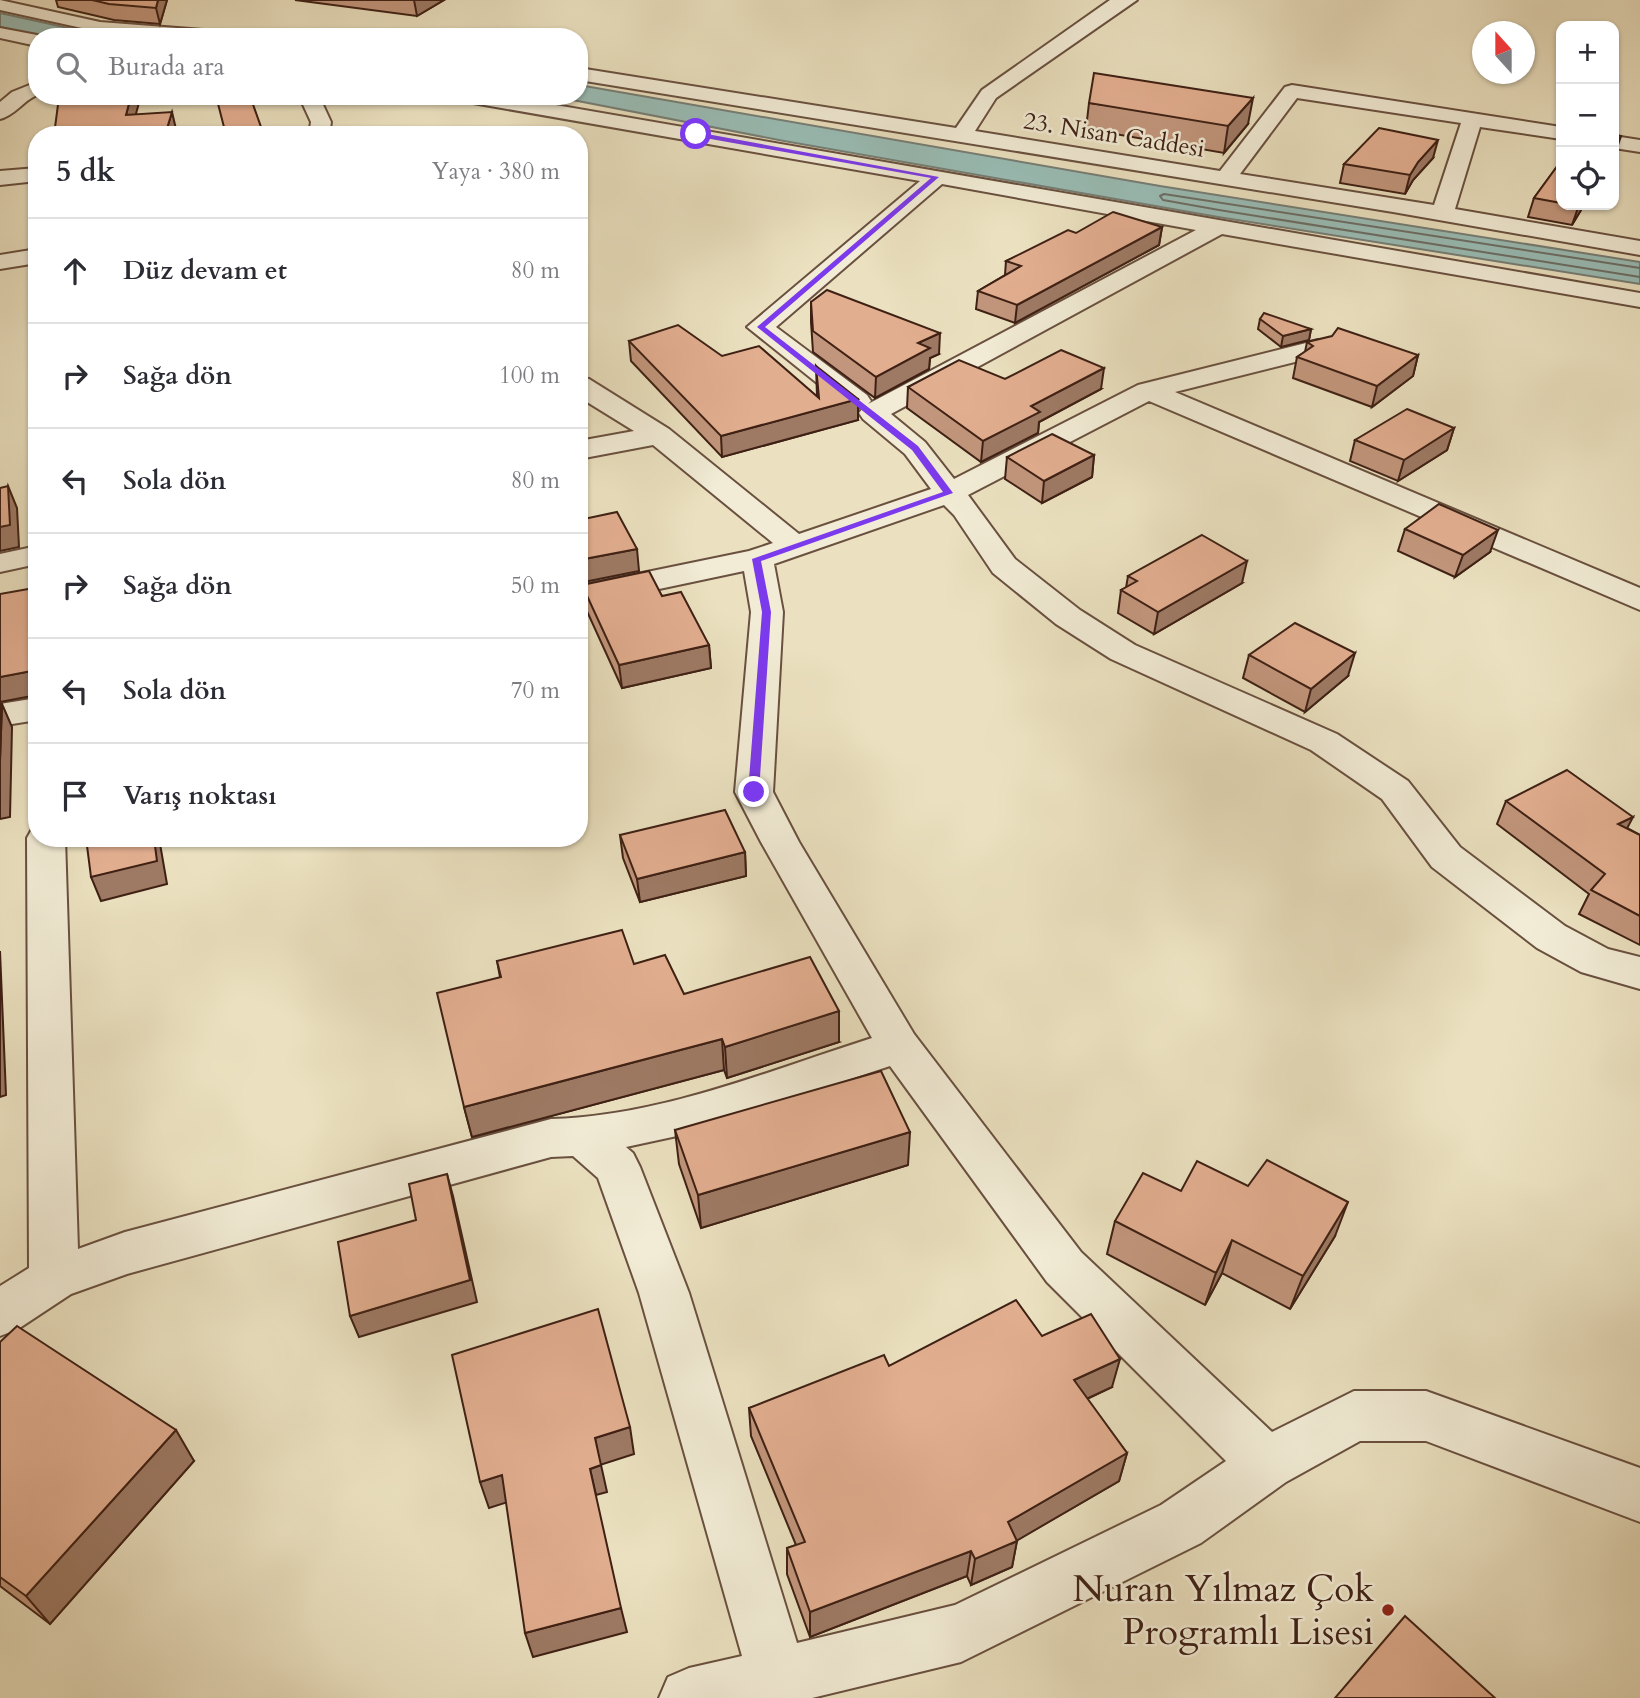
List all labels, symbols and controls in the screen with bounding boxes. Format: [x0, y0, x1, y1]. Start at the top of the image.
north arrow [1472, 21, 1535, 84]
map controls [1556, 21, 1619, 210]
button: + [1556, 21, 1619, 84]
search box [28, 28, 588, 105]
icon: search [52, 48, 90, 86]
text: Burada ara [108, 49, 225, 84]
button: − [1556, 84, 1619, 147]
street label: 23. Nisan Caddesi [1021, 104, 1207, 166]
route start [680, 118, 711, 149]
button: locate [1556, 147, 1619, 210]
text: 5 dk [56, 151, 115, 192]
text: Yaya · 380 m [432, 156, 560, 187]
icon: ahead [56, 252, 94, 290]
text: Düz devam et [123, 253, 287, 288]
text: 80 m [511, 255, 560, 286]
icon: right [56, 357, 94, 395]
text: Sağa dön [123, 358, 232, 393]
text: 100 m [499, 360, 560, 391]
icon: left [56, 462, 94, 500]
text: Sola dön [123, 463, 226, 498]
text: 80 m [511, 465, 560, 496]
icon: right [56, 567, 94, 605]
text: Sağa dön [123, 568, 232, 603]
text: 50 m [511, 570, 560, 601]
icon: left [56, 672, 94, 710]
text: Sola dön [123, 673, 226, 708]
text: 70 m [511, 675, 560, 706]
route end [738, 776, 769, 807]
icon: arrive [56, 777, 94, 815]
text: Varış noktası [123, 778, 276, 813]
place label: Nuran Yılmaz Çok Programlı Lisesi [1072, 1564, 1374, 1657]
marker: Nuran Yılmaz Çok Programlı Lisesi [1380, 1602, 1396, 1618]

